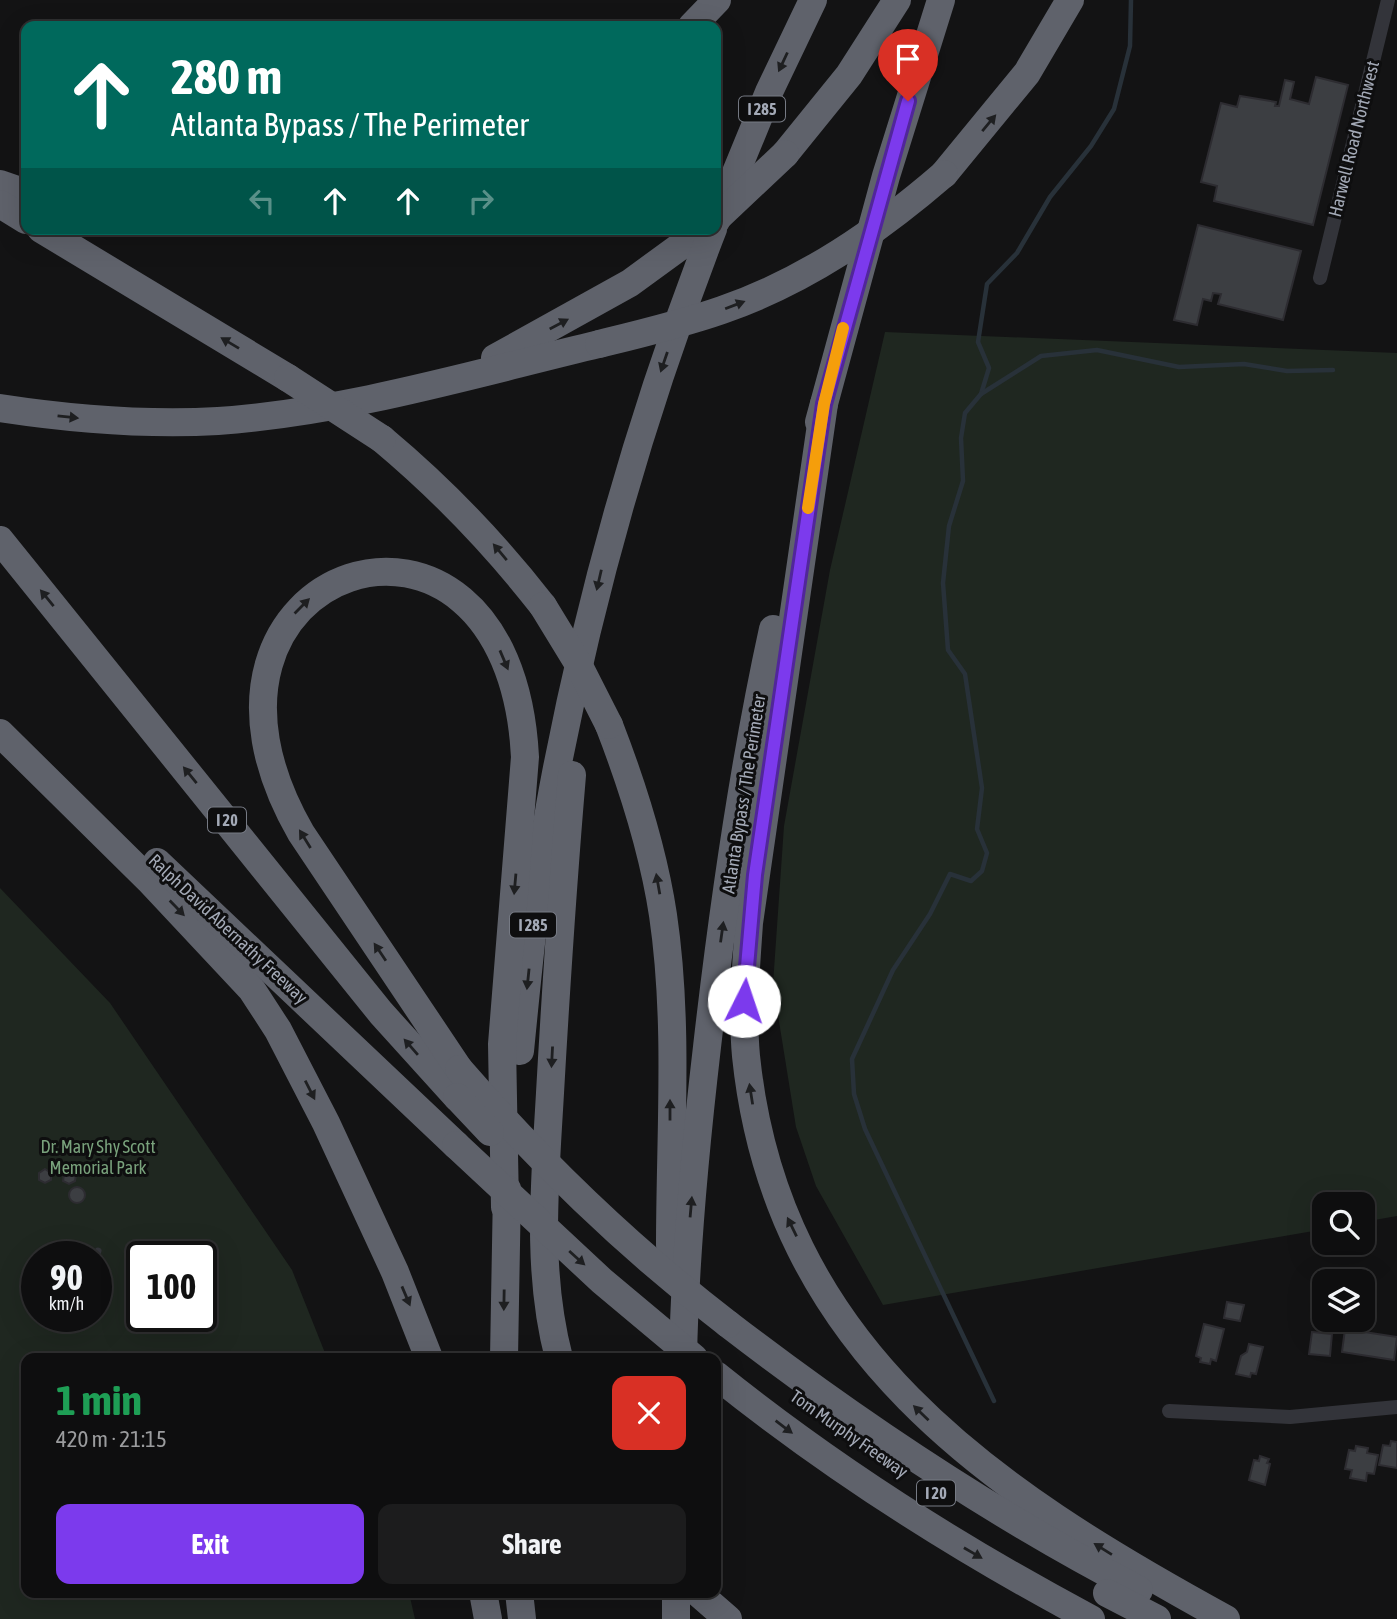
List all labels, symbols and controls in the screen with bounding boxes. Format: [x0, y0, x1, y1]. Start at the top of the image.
pin [878, 29, 938, 101]
icon: arrive [889, 40, 927, 78]
text: 280 m [171, 48, 282, 104]
icon: ahead [56, 49, 147, 140]
one-way arrow [778, 52, 789, 72]
street label: Harwell Road Northwest [1324, 59, 1383, 219]
road number: I 285 [739, 96, 785, 122]
text: Atlanta Bypass / The Perimeter [171, 106, 529, 143]
one-way arrow [981, 114, 996, 131]
icon: left [243, 182, 281, 220]
icon: ahead [316, 182, 354, 220]
icon: ahead [389, 182, 427, 220]
icon: right [462, 182, 500, 220]
one-way arrow [725, 300, 746, 311]
one-way arrow [549, 319, 569, 330]
one-way arrow [220, 336, 239, 349]
one-way arrow [658, 352, 669, 373]
one-way arrow [57, 412, 79, 423]
one-way arrow [492, 543, 508, 561]
one-way arrow [593, 569, 604, 591]
one-way arrow [40, 590, 55, 607]
one-way arrow [293, 598, 309, 615]
one-way arrow [499, 650, 510, 671]
street label: Atlanta Bypass / The Perimeter [717, 692, 770, 895]
one-way arrow [183, 766, 198, 784]
road number: I 20 [208, 807, 246, 832]
one-way arrow [298, 829, 311, 848]
street label: Ralph David Abernathy Freeway [145, 850, 312, 1008]
one-way arrow [509, 873, 520, 895]
one-way arrow [652, 873, 663, 895]
one-way arrow [168, 900, 185, 917]
road number: I 285 [510, 912, 556, 937]
one-way arrow [716, 921, 727, 943]
one-way arrow [373, 942, 386, 962]
position arrow [707, 964, 781, 1038]
one-way arrow [522, 969, 533, 991]
one-way arrow [403, 1038, 419, 1056]
one-way arrow [547, 1046, 558, 1068]
one-way arrow [303, 1081, 315, 1101]
one-way arrow [745, 1083, 756, 1105]
one-way arrow [664, 1099, 676, 1121]
park label: Dr. Mary Shy Scott Memorial Park [40, 1136, 156, 1178]
map controls [1312, 1192, 1375, 1332]
button: search [1312, 1192, 1375, 1255]
one-way arrow [686, 1196, 697, 1218]
one-way arrow [787, 1217, 798, 1237]
speed limit sign: 100 [126, 1241, 217, 1332]
one-way arrow [568, 1250, 585, 1266]
text: 90 [50, 1257, 83, 1297]
button: layers [1312, 1269, 1375, 1332]
one-way arrow [401, 1286, 412, 1307]
one-way arrow [498, 1289, 510, 1311]
text: km/h [49, 1293, 84, 1314]
text: 1 min [56, 1376, 142, 1424]
button: close [612, 1376, 686, 1450]
street label: Tom Murphy Freeway [787, 1385, 912, 1482]
one-way arrow [913, 1406, 930, 1422]
one-way arrow [774, 1420, 793, 1434]
text: 420 m · 21:15 [56, 1426, 167, 1452]
road number: I 20 [917, 1480, 955, 1506]
button: Exit [56, 1504, 364, 1584]
button: Share [378, 1504, 686, 1584]
one-way arrow [1094, 1542, 1113, 1555]
one-way arrow [963, 1547, 982, 1559]

